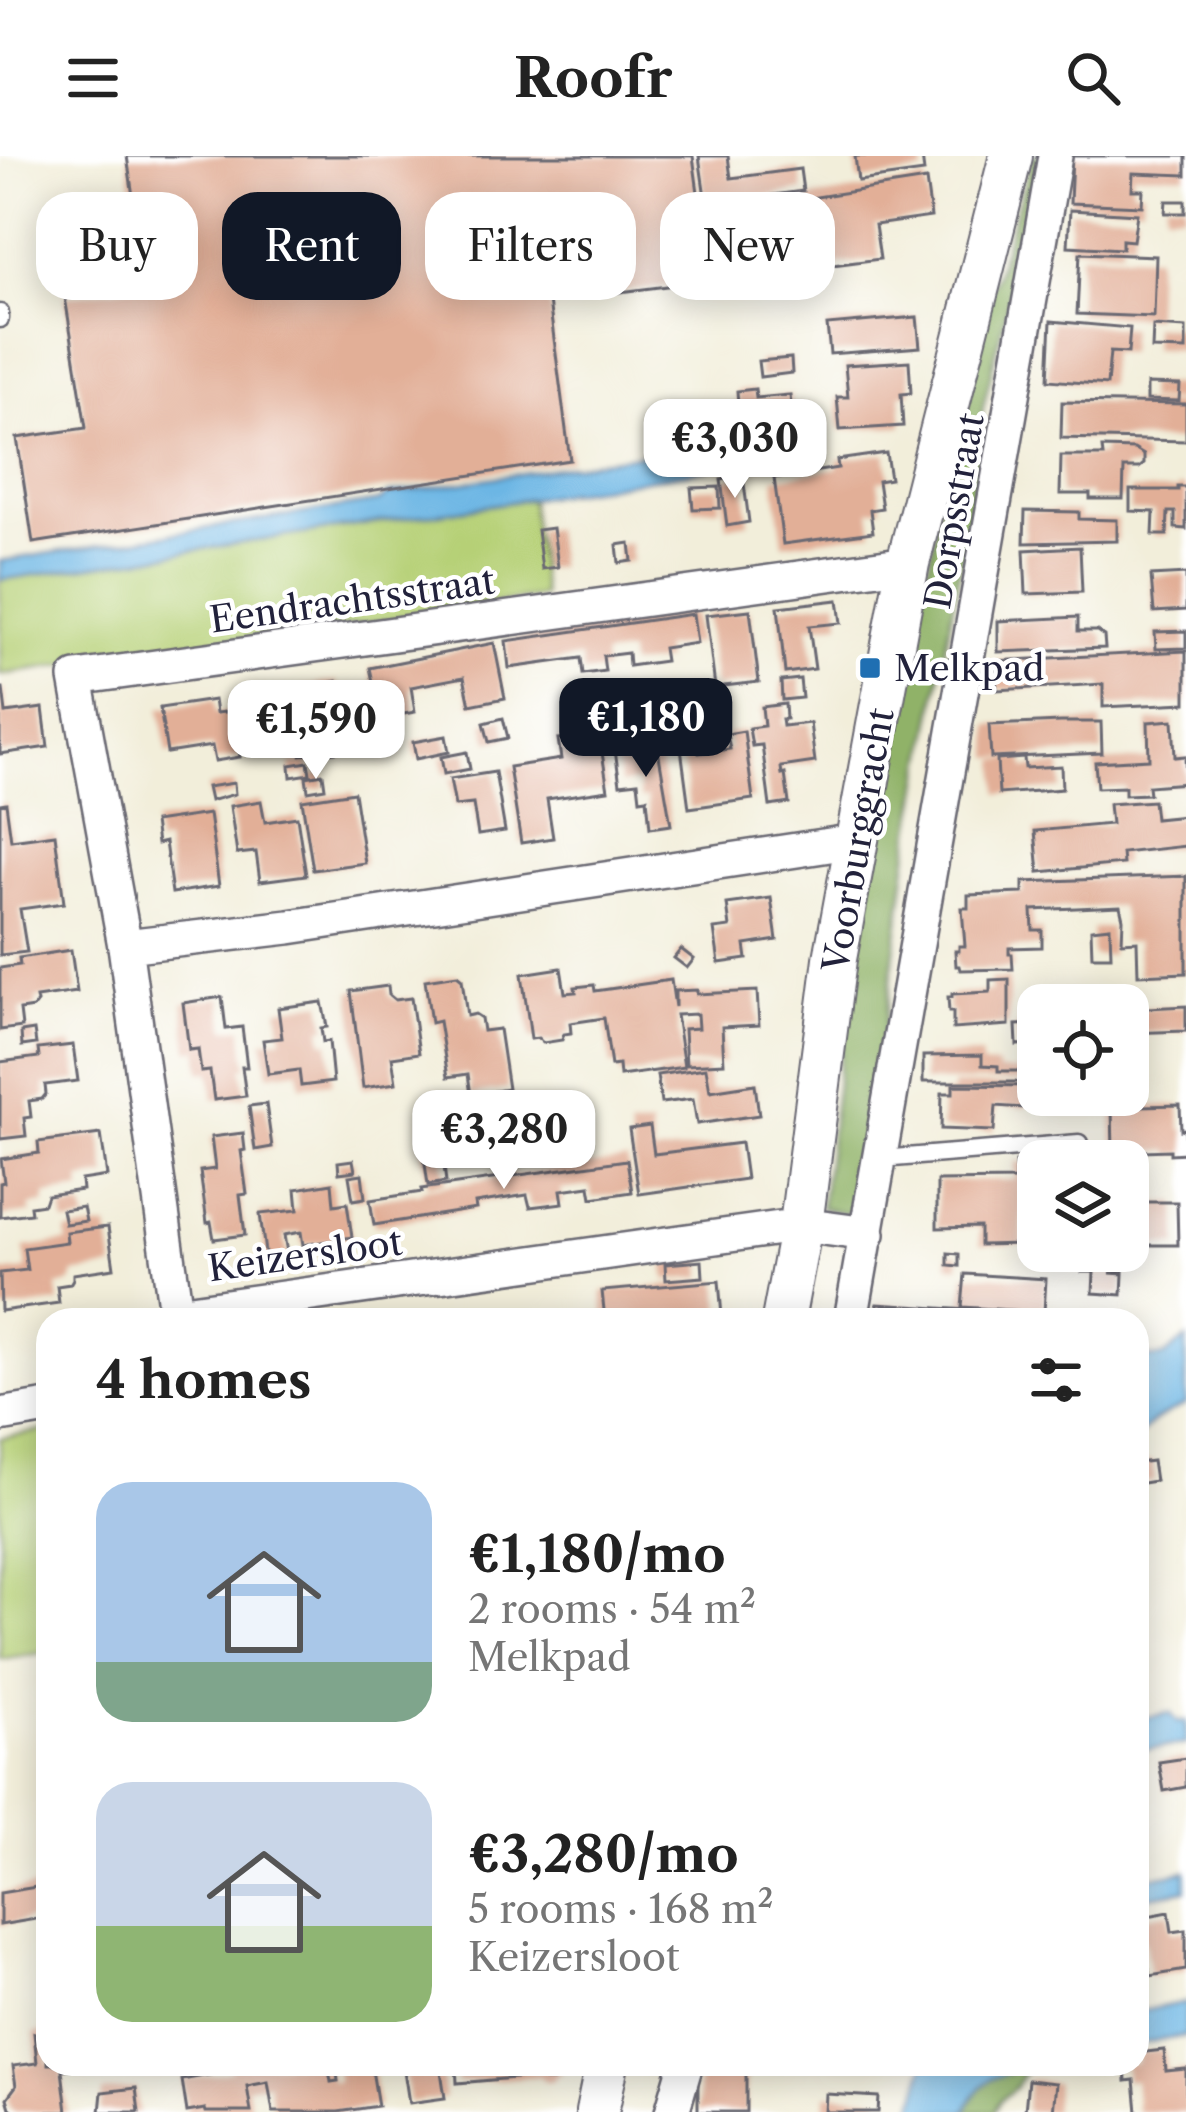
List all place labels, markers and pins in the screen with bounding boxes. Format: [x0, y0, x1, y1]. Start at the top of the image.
pin: €3,030 [637, 399, 833, 501]
place label: Melkpad [894, 646, 1044, 690]
marker: Melkpad [857, 655, 883, 681]
pin: €1,180 [548, 678, 744, 780]
pin: €1,590 [218, 680, 414, 782]
pin: €3,280 [406, 1090, 602, 1192]

